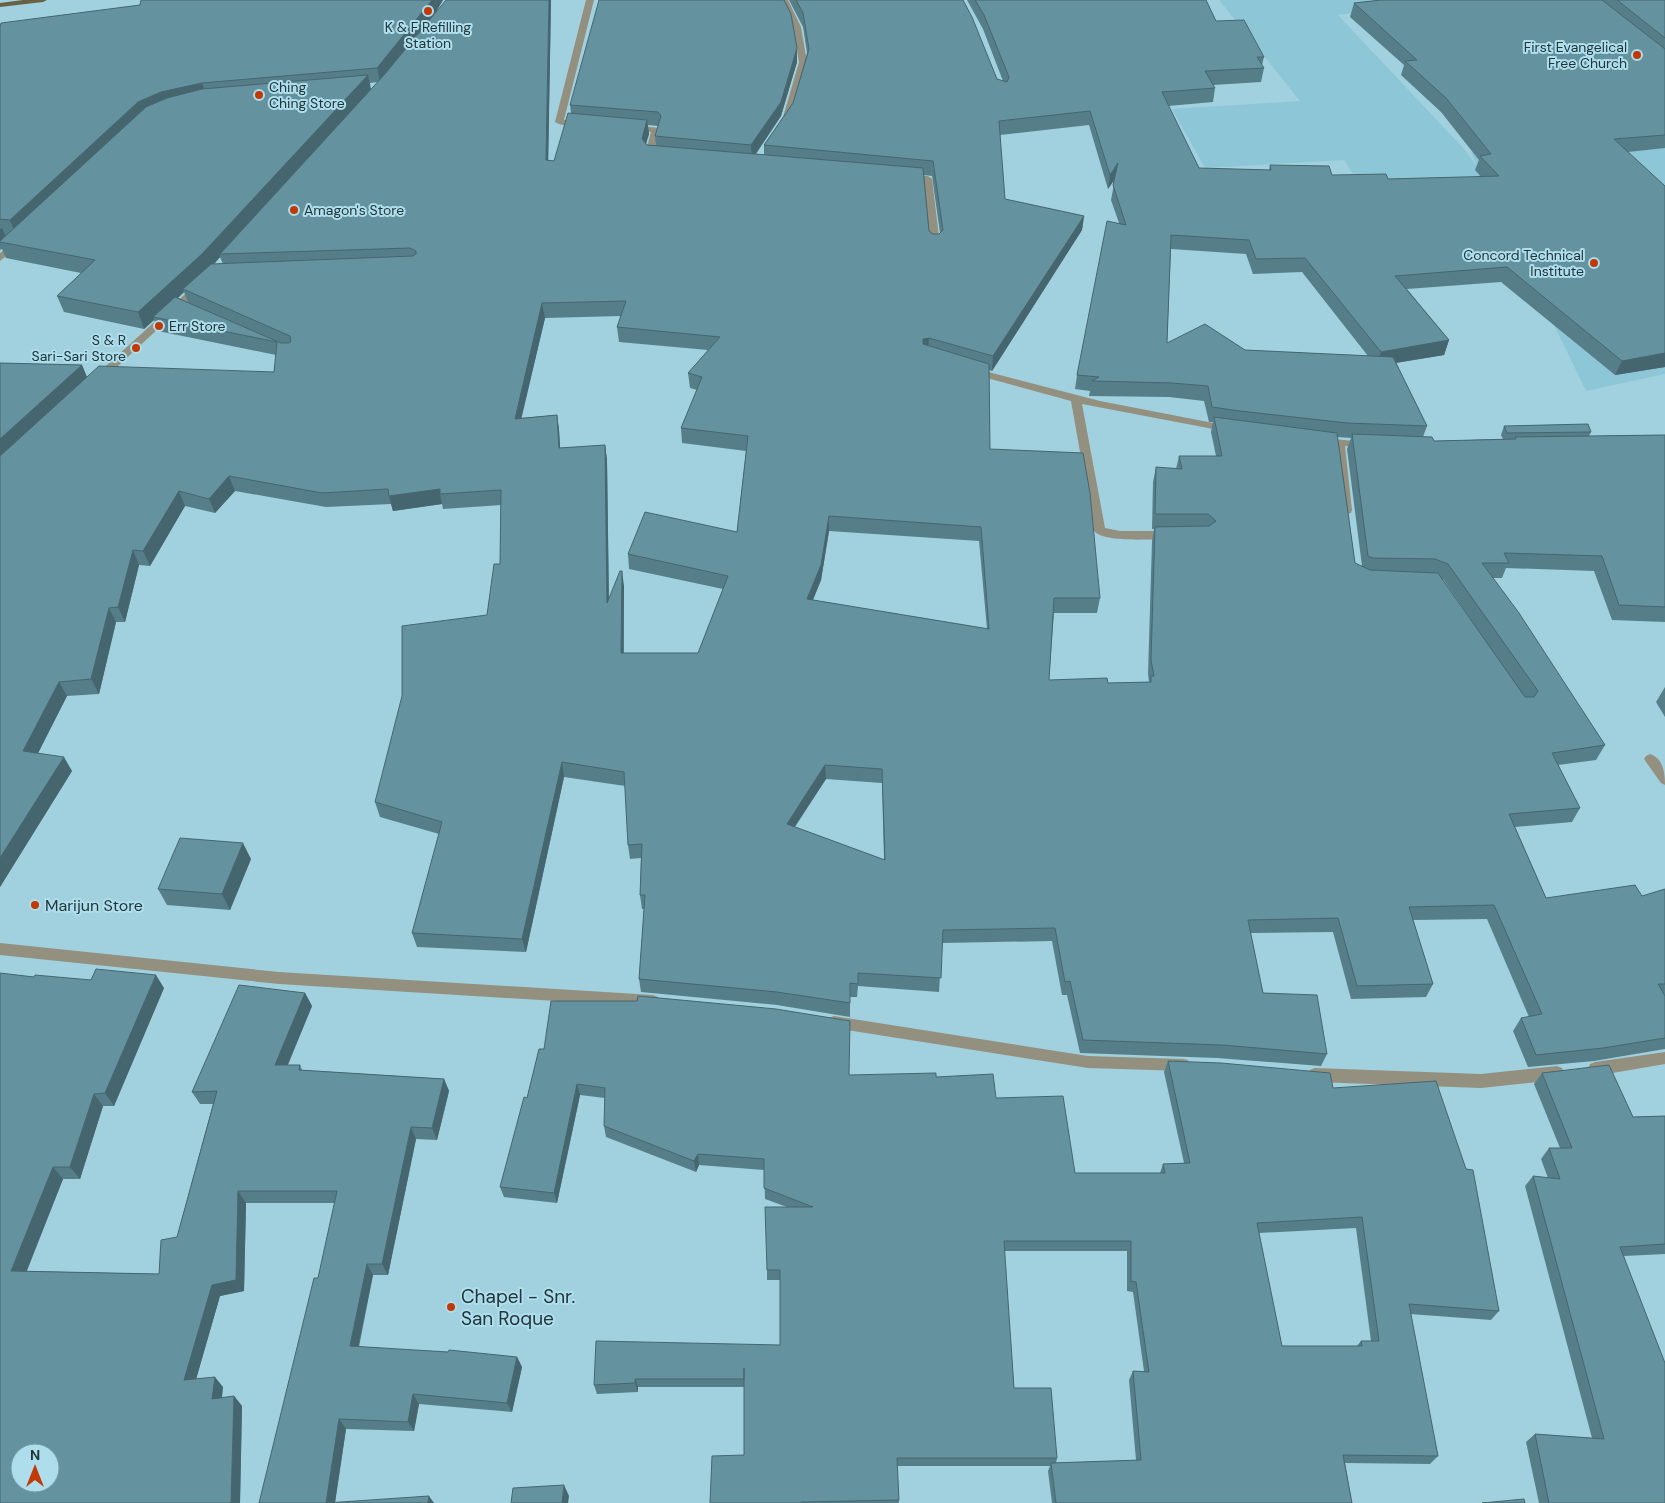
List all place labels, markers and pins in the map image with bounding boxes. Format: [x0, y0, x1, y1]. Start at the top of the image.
marker: K & F Refilling Station [422, 5, 434, 17]
place label: K & F Refilling Station [385, 18, 471, 52]
place label: First Evangelical Free Church [1524, 38, 1627, 72]
marker: First Evangelical Free Church [1631, 49, 1643, 61]
place label: Ching Ching Store [269, 78, 345, 112]
marker: Ching Ching Store [253, 89, 265, 101]
place label: Amagon's Store [304, 201, 404, 219]
marker: Amagon's Store [288, 204, 300, 216]
place label: Concord Technical Institute [1463, 246, 1584, 280]
marker: Concord Technical Institute [1588, 257, 1600, 269]
place label: Err Store [169, 317, 226, 335]
marker: Err Store [153, 320, 165, 332]
place label: S & R Sari-Sari Store [32, 331, 126, 365]
marker: S & R Sari-Sari Store [130, 342, 142, 354]
place label: Marijun Store [45, 895, 143, 916]
marker: Marijun Store [29, 899, 41, 911]
place label: Chapel - Snr. San Roque [461, 1284, 575, 1331]
marker: Chapel - Snr. San Roque [445, 1301, 457, 1313]

